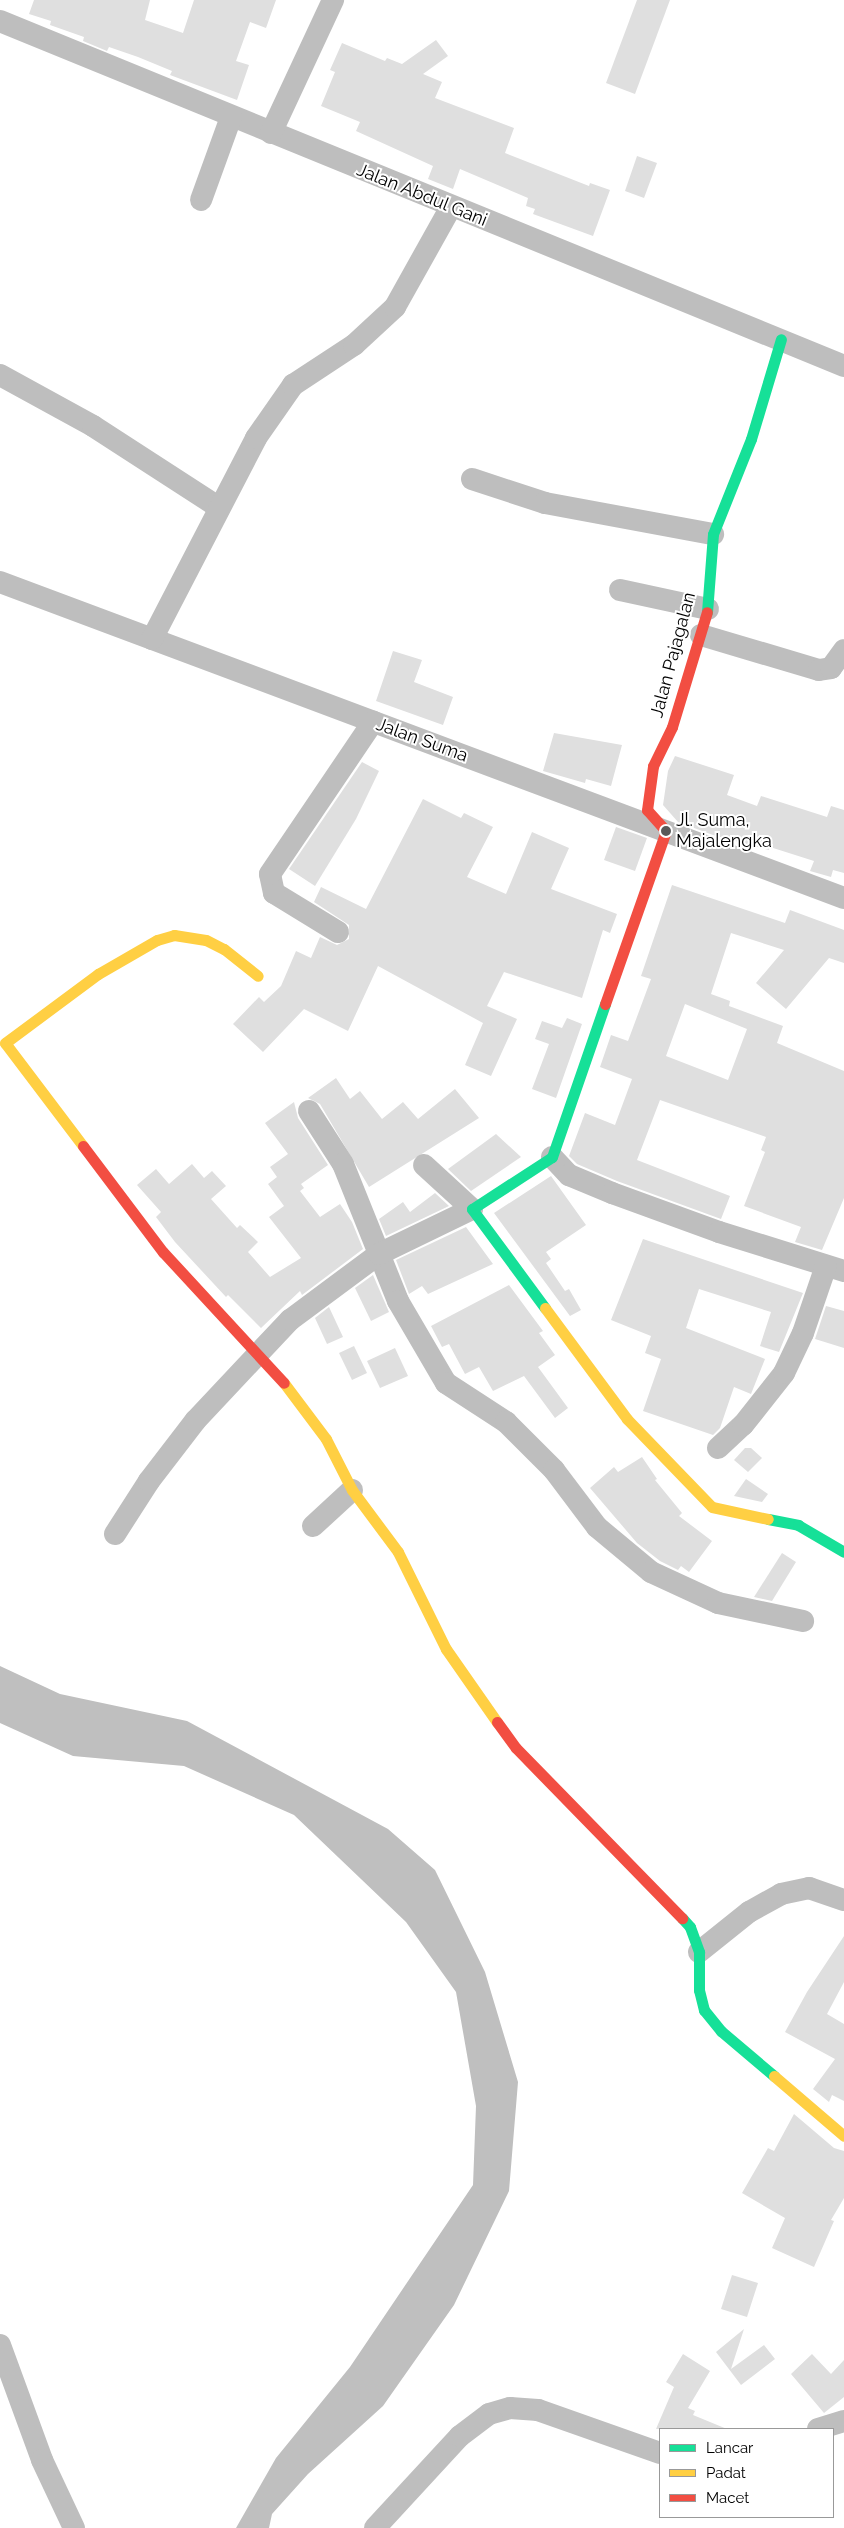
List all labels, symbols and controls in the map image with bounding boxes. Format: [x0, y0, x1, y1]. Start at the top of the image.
street label: Jalan Abdul Gani [353, 159, 491, 231]
street label: Jalan Pajagalan [646, 590, 700, 720]
street label: Jalan Suma [373, 713, 471, 767]
place label: Jl. Suma, Majalengka [676, 810, 772, 852]
marker: Jl. Suma, Majalengka [660, 825, 672, 837]
legend [659, 2428, 834, 2518]
text: Lancar [706, 2439, 753, 2457]
text: Padat [706, 2464, 746, 2482]
text: Macet [706, 2489, 749, 2507]

